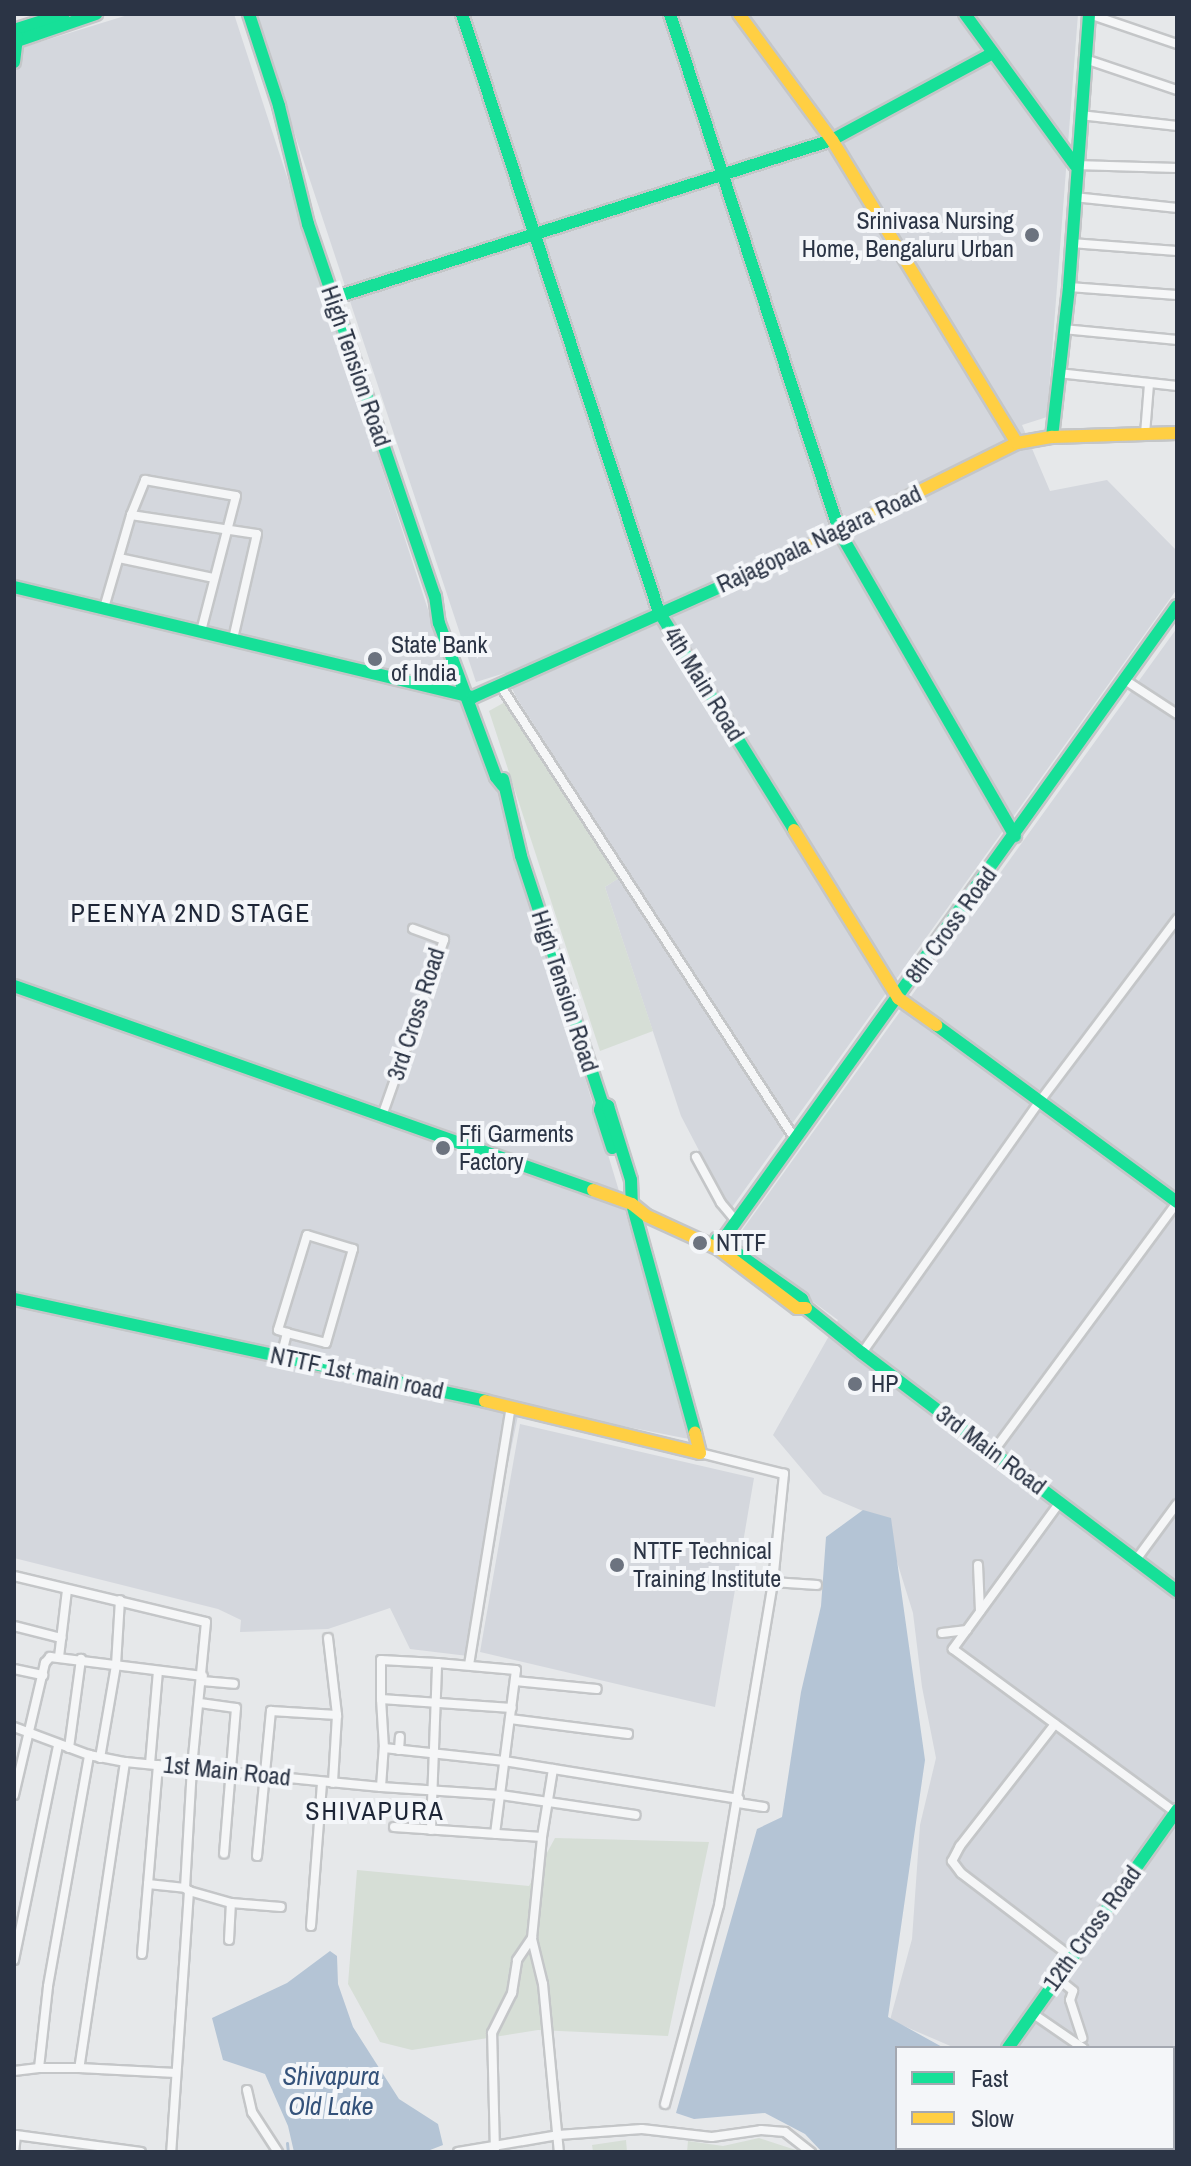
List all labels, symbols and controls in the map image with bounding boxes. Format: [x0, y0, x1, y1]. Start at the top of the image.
place label: Srinivasa Nursing Home, Bengaluru Urban [802, 207, 1014, 263]
marker: Srinivasa Nursing Home, Bengaluru Urban [1021, 224, 1043, 246]
street label: High Tension Road [315, 282, 397, 450]
street label: Rajagopala Nagara Road [712, 479, 926, 599]
street label: 4th Main Road [658, 622, 750, 746]
place label: State Bank of India [391, 631, 487, 687]
marker: State Bank of India [366, 650, 384, 668]
street label: 8th Cross Road [899, 861, 1003, 989]
district label: PEENYA 2ND STAGE [70, 897, 312, 929]
street label: High Tension Road [525, 906, 605, 1076]
street label: 3rd Cross Road [381, 944, 451, 1084]
place label: Ffi Garments Factory [459, 1120, 574, 1176]
marker: Ffi Garments Factory [434, 1139, 452, 1157]
place label: NTTF [716, 1229, 766, 1257]
marker: NTTF [691, 1234, 709, 1252]
street label: NTTF 1st main road [268, 1341, 446, 1405]
place label: HP [871, 1370, 898, 1398]
marker: HP [846, 1375, 864, 1393]
street label: 3rd Main Road [930, 1399, 1052, 1501]
place label: NTTF Technical Training Institute [633, 1537, 781, 1593]
marker: NTTF Technical Training Institute [608, 1556, 626, 1574]
street label: 1st Main Road [162, 1750, 292, 1792]
district label: SHIVAPURA [305, 1795, 445, 1827]
street label: 12th Cross Road [1037, 1860, 1147, 1996]
legend [895, 2046, 1175, 2150]
water label: Shivapura Old Lake [282, 2060, 380, 2122]
text: Fast [971, 2062, 1008, 2094]
text: Slow [971, 2102, 1014, 2134]

